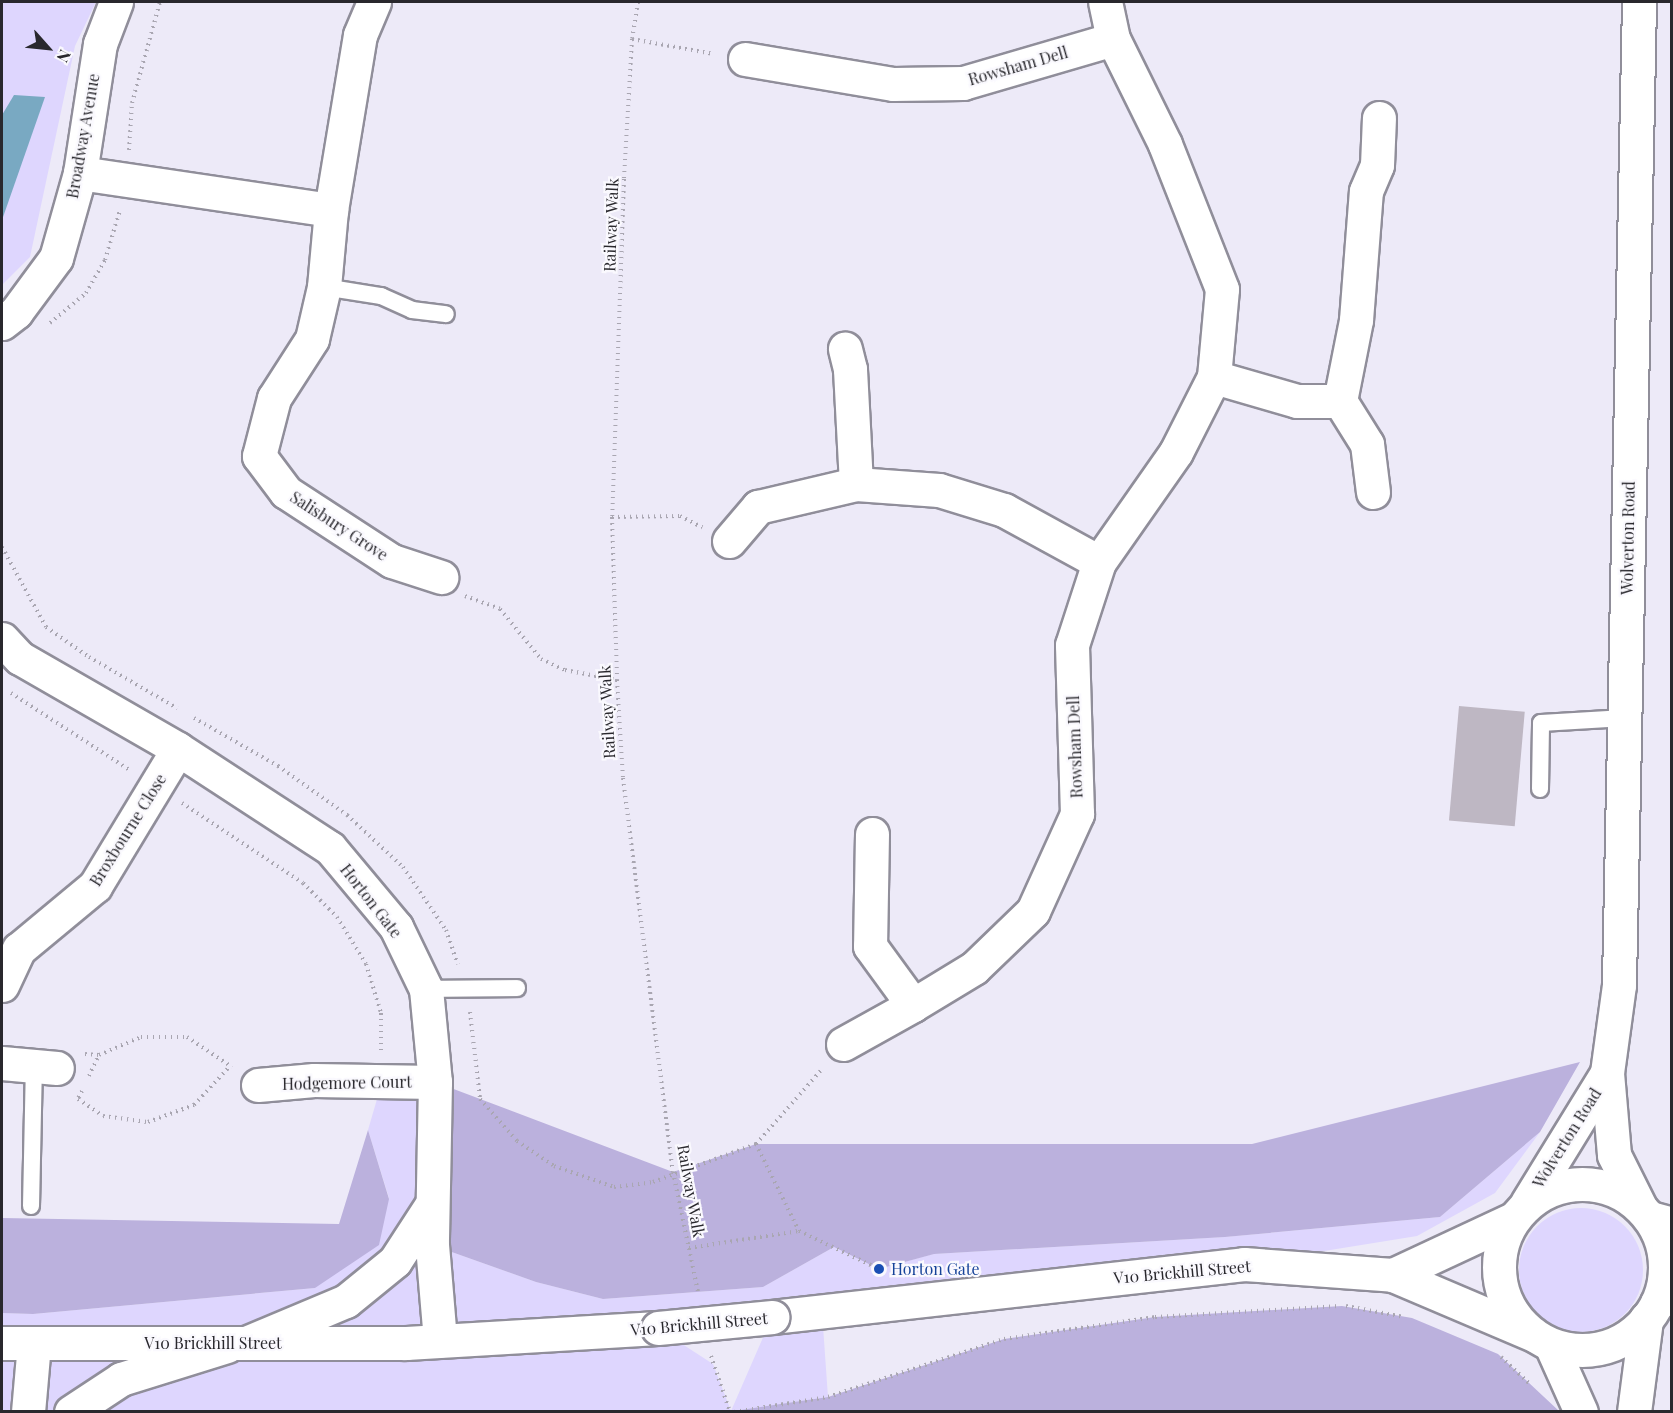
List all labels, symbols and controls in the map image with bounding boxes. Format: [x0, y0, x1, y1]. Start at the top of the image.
north arrow [18, 18, 78, 78]
street label: Rowsham Dell [966, 43, 1070, 89]
text: N [53, 46, 76, 66]
street label: Broadway Avenue [62, 71, 104, 201]
street label: Railway Walk [600, 177, 622, 273]
street label: Wolverton Road [1617, 481, 1639, 595]
street label: Salisbury Grove [286, 487, 392, 565]
street label: Railway Walk [595, 664, 619, 760]
street label: Rowsham Dell [1064, 695, 1086, 799]
street label: Broxbourne Close [86, 770, 170, 890]
street label: Horton Gate [336, 860, 406, 942]
street label: Hodgemore Court [282, 1072, 412, 1094]
street label: Wolverton Road [1529, 1085, 1605, 1191]
street label: Railway Walk [673, 1143, 709, 1239]
street label: V10 Brickhill Street [1113, 1256, 1251, 1288]
place label: Horton Gate [891, 1259, 980, 1279]
marker: Horton Gate [872, 1262, 886, 1276]
street label: V10 Brickhill Street [630, 1308, 768, 1340]
street label: V10 Brickhill Street [144, 1333, 282, 1353]

